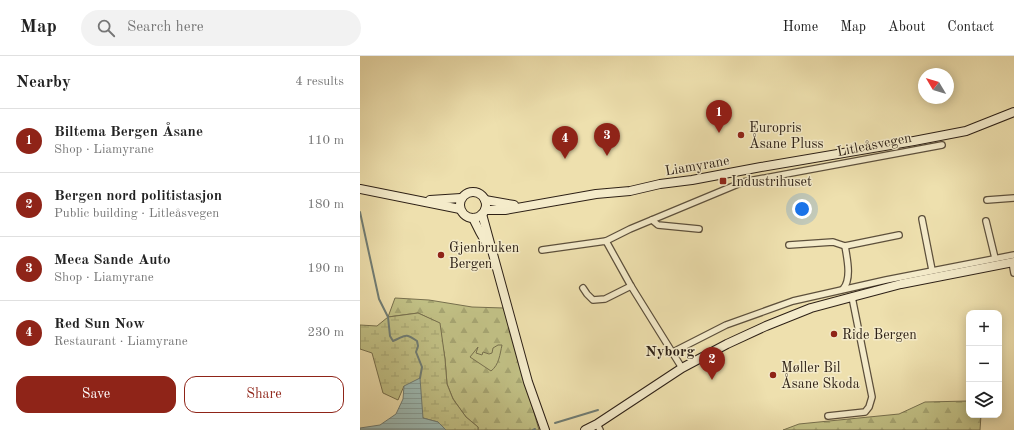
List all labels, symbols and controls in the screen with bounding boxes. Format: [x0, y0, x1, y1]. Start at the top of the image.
search box [81, 10, 361, 46]
icon: search [95, 17, 117, 39]
text: Map [20, 18, 57, 37]
text: Search here [127, 20, 204, 35]
text: Home [783, 20, 818, 34]
text: Map [840, 20, 866, 34]
text: About [888, 20, 925, 34]
text: Contact [947, 20, 994, 34]
north arrow [918, 68, 954, 104]
text: Nearby [16, 74, 71, 91]
text: 4 results [295, 75, 344, 88]
pin: 1 [706, 100, 732, 133]
place label: Europris Åsane Pluss [749, 121, 824, 151]
pin: 3 [594, 123, 620, 156]
text: Biltema Bergen Åsane [54, 125, 203, 140]
pin: 4 [552, 126, 578, 159]
marker: Europris Åsane Pluss [736, 130, 746, 140]
street label: Litleåsvegen [836, 131, 913, 159]
text: 1 [25, 134, 33, 147]
text: 110 m [307, 134, 344, 147]
text: Shop · Liamyrane [54, 143, 154, 156]
street label: Liamyrane [664, 153, 731, 179]
place label: Industrihuset [731, 175, 812, 189]
marker: Industrihuset [718, 176, 728, 186]
text: Bergen nord politistasjon [54, 189, 222, 204]
text: 2 [25, 198, 33, 211]
text: 180 m [307, 198, 344, 211]
your location [792, 199, 812, 219]
text: Public building · Litleåsvegen [54, 207, 219, 220]
place label: Gjenbruken Bergen [449, 241, 520, 271]
marker: Gjenbruken Bergen [436, 250, 446, 260]
text: Meca Sande Auto [54, 253, 170, 268]
text: 3 [25, 262, 33, 275]
text: 190 m [307, 262, 344, 275]
text: Shop · Liamyrane [54, 271, 154, 284]
map controls [966, 310, 1002, 418]
button: + [966, 310, 1002, 346]
text: Red Sun Now [54, 317, 145, 332]
text: 4 [25, 326, 33, 339]
text: 230 m [307, 326, 344, 339]
place label: Ride Bergen [842, 328, 917, 342]
marker: Ride Bergen [829, 329, 839, 339]
text: Restaurant · Liamyrane [54, 335, 188, 348]
district label: Nyborg [645, 345, 695, 360]
button: − [966, 346, 1002, 382]
pin: 2 [699, 347, 725, 380]
place label: Møller Bil Åsane Skoda [781, 361, 860, 391]
marker: Møller Bil Åsane Skoda [768, 370, 778, 380]
button: Save [16, 376, 176, 413]
button: Share [184, 376, 344, 413]
button: layers [966, 382, 1002, 418]

